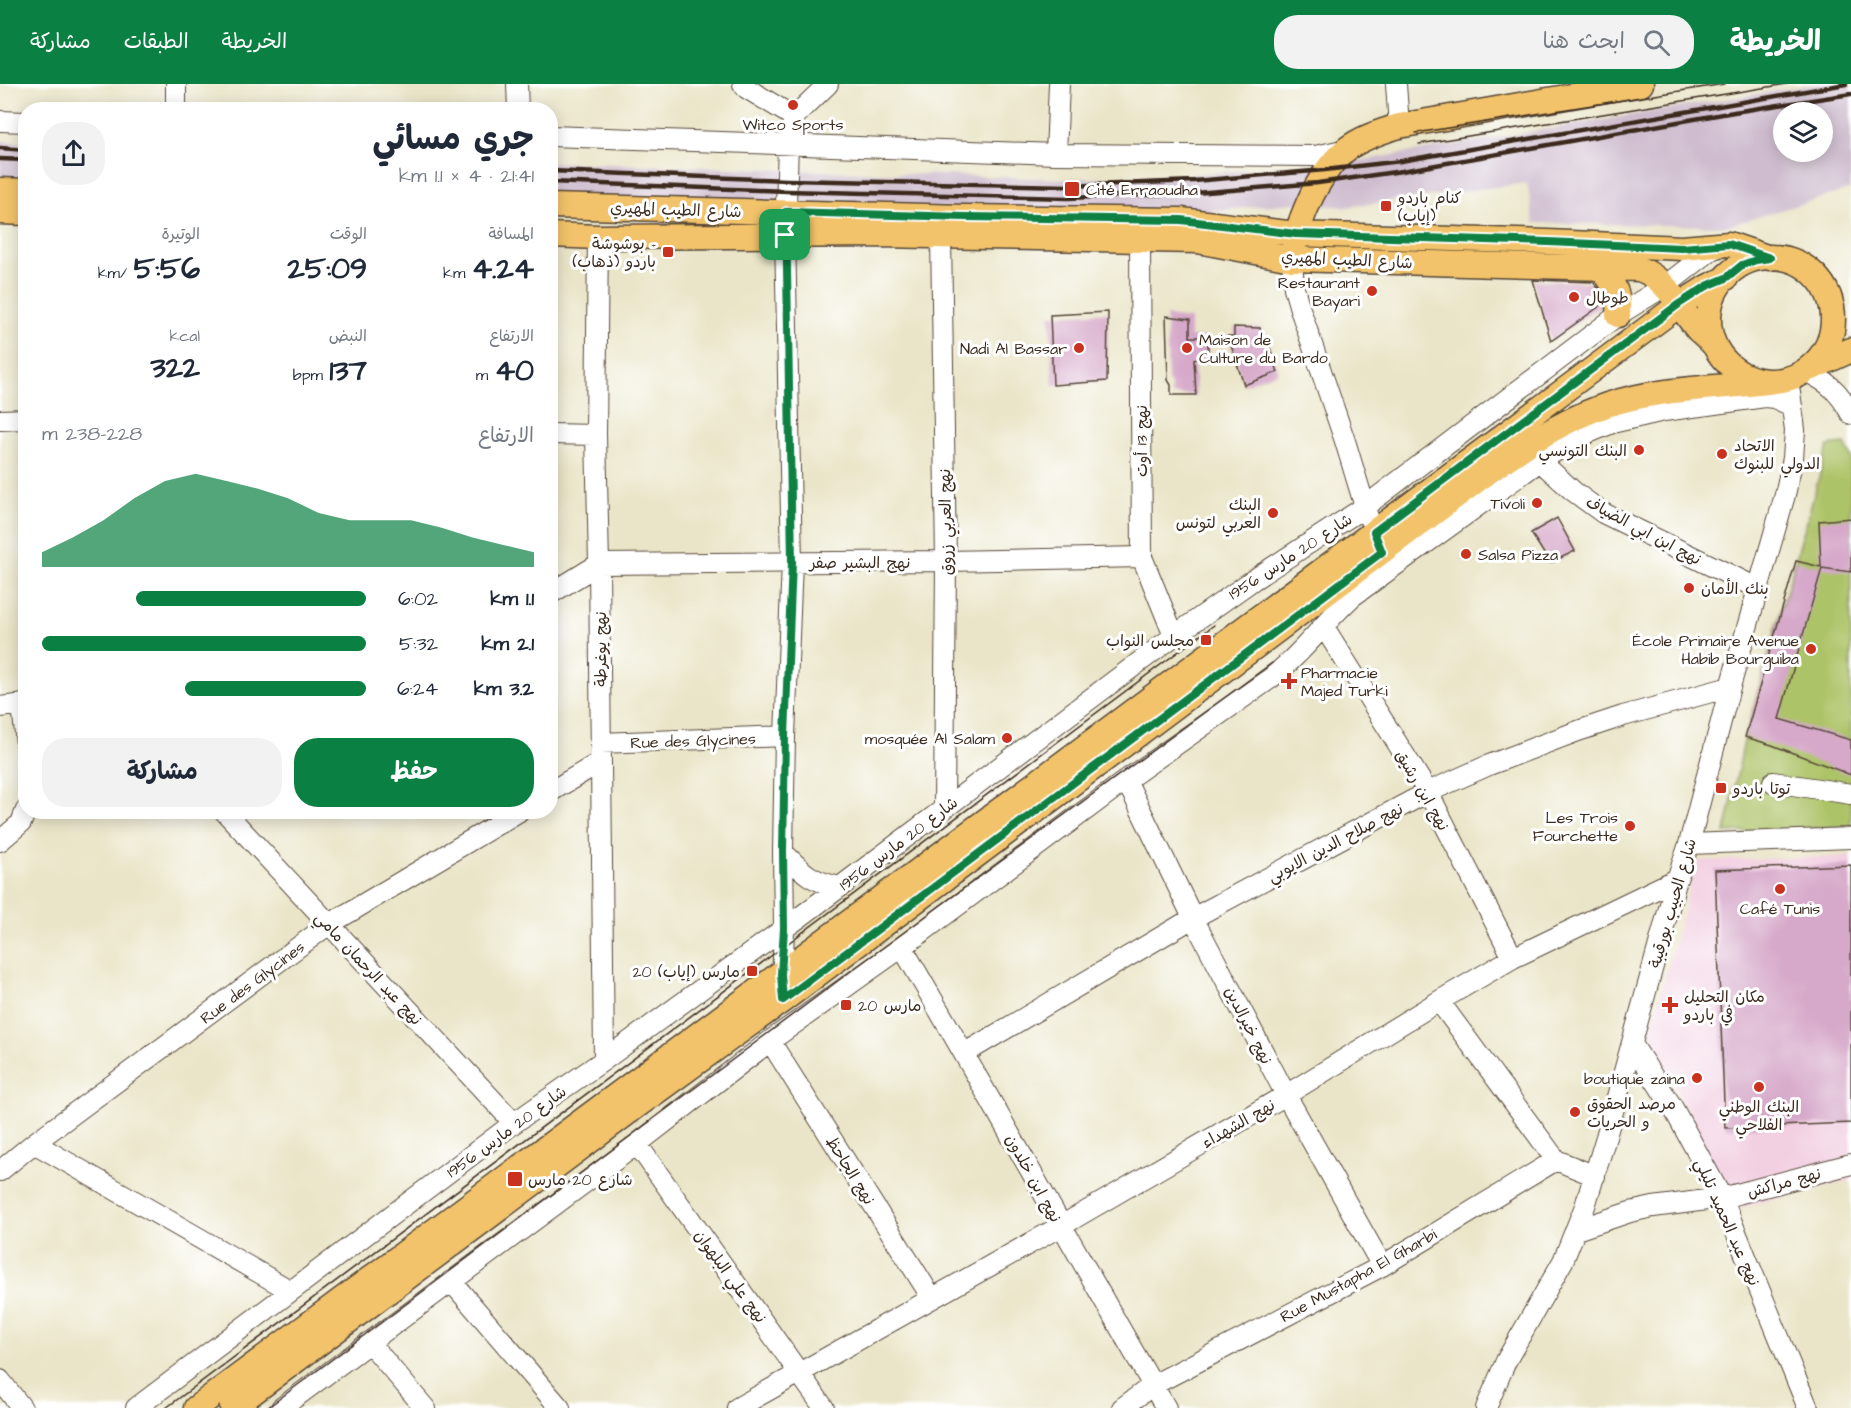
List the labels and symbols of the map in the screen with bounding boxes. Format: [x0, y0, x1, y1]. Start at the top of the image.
marker: Witco Sports [786, 98, 800, 112]
place label: Witco Sports [743, 114, 843, 136]
place label: Cité Erraoudha [1086, 179, 1198, 201]
marker: Cité Erraoudha [1063, 180, 1081, 198]
place label: كنام باردو (إياب) [1396, 187, 1462, 227]
street label: شارع الطيب المهيري [610, 197, 742, 223]
marker: كنام باردو (إياب) [1379, 199, 1393, 213]
pin [759, 209, 810, 260]
place label: بوشوشة - باردو (ذهاب) [572, 233, 656, 273]
marker: بوشوشة - باردو (ذهاب) [661, 245, 675, 259]
street label: شارع الطيب المهيري [1281, 246, 1413, 274]
place label: Restaurant Bayari [1278, 272, 1361, 313]
marker: Restaurant Bayari [1365, 284, 1379, 298]
place label: طوطال [1586, 287, 1629, 309]
marker: طوطال [1567, 290, 1581, 304]
place label: Maison de Culture du Bardo [1199, 329, 1328, 369]
place label: Nadi Al Bassar [960, 338, 1067, 360]
marker: Nadi Al Bassar [1072, 341, 1086, 355]
marker: Maison de Culture du Bardo [1180, 341, 1194, 355]
street label: نهج 13 أوت [1131, 405, 1153, 477]
place label: الاتحاد الدولي للبنوك [1734, 435, 1820, 478]
place label: البنك التونسي [1539, 440, 1627, 465]
marker: البنك التونسي [1632, 443, 1646, 457]
marker: الاتحاد الدولي للبنوك [1715, 447, 1729, 461]
street label: نهج العربي زروق [934, 468, 961, 576]
street label: نهج ابن ابي الضياف [1581, 491, 1705, 573]
place label: Tivoli [1490, 493, 1526, 515]
place label: البنك العربي لتونس [1176, 494, 1261, 537]
marker: Tivoli [1530, 496, 1544, 510]
marker: البنك العربي لتونس [1266, 506, 1280, 520]
street label: شارع 20 مارس 1956 [1224, 509, 1357, 605]
place label: Salsa Pizza [1478, 544, 1558, 566]
marker: Salsa Pizza [1459, 547, 1473, 561]
street label: نهج البشير صفر [808, 552, 910, 574]
place label: بنك الأمان [1701, 578, 1769, 600]
marker: بنك الأمان [1682, 581, 1696, 595]
street label: نهج يوغرطة [590, 611, 612, 687]
place label: مجلس النواب [1106, 630, 1194, 652]
place label: École Primaire Avenue Habib Bourguiba [1632, 630, 1799, 671]
marker: مجلس النواب [1199, 633, 1213, 647]
marker: École Primaire Avenue Habib Bourguiba [1804, 642, 1818, 656]
place label: Pharmacie Majed Turki [1301, 662, 1388, 702]
marker: Pharmacie Majed Turki [1282, 674, 1296, 688]
street label: Rue des Glycines [630, 728, 756, 755]
place label: mosquée Al Salam [865, 728, 996, 750]
marker: mosquée Al Salam [1000, 731, 1014, 745]
street label: نهج ابن رشيق [1390, 746, 1454, 835]
place label: توتا باردو [1731, 778, 1791, 800]
marker: توتا باردو [1714, 781, 1728, 795]
street label: شارع 20 مارس 1956 [835, 792, 963, 896]
street label: نهج صلاح الدين الايوبي [1264, 798, 1409, 891]
place label: Les Trois Fourchette [1533, 807, 1618, 847]
marker: Les Trois Fourchette [1623, 819, 1637, 833]
street label: شارع الحبيب بورقيبة [1644, 836, 1702, 971]
marker: Café Tunis [1773, 882, 1787, 896]
place label: Café Tunis [1740, 898, 1820, 920]
street label: نهج عبد الرحمان مامي [308, 907, 427, 1032]
street label: Rue des Glycines [196, 936, 310, 1030]
place label: 20 مارس (إياب) [632, 961, 740, 983]
marker: 20 مارس (إياب) [745, 964, 759, 978]
street label: نهج خيرالدين [1219, 983, 1277, 1068]
place label: مكان التحليل في باردو [1682, 986, 1765, 1026]
place label: 20 مارس [858, 995, 922, 1017]
marker: مكان التحليل في باردو [1661, 996, 1679, 1014]
marker: 20 مارس [839, 998, 853, 1012]
place label: boutique zaina [1584, 1068, 1685, 1090]
marker: boutique zaina [1690, 1071, 1704, 1085]
marker: البنك الوطني الفلاحي [1752, 1080, 1766, 1094]
street label: شارع 20 مارس 1956 [442, 1081, 571, 1183]
place label: مرصد الحقوق و الحريات [1587, 1093, 1676, 1133]
street label: نهج الشهداء [1198, 1094, 1279, 1154]
place label: البنك الوطني الفلاحي [1719, 1096, 1799, 1139]
marker: مرصد الحقوق و الحريات [1568, 1105, 1582, 1119]
street label: نهج ابن خلدون [1000, 1131, 1066, 1226]
street label: نهج الجاحظ [820, 1132, 880, 1209]
street label: نهج عبد الحميد تليلي [1686, 1155, 1765, 1291]
street label: نهج مراكش [1745, 1163, 1824, 1203]
place label: شارع 20 مارس [528, 1169, 633, 1191]
marker: شارع 20 مارس [506, 1170, 524, 1188]
street label: Rue Mustapha El Gharbi [1276, 1223, 1441, 1328]
street label: نهج علي البلهوان [686, 1226, 771, 1329]

